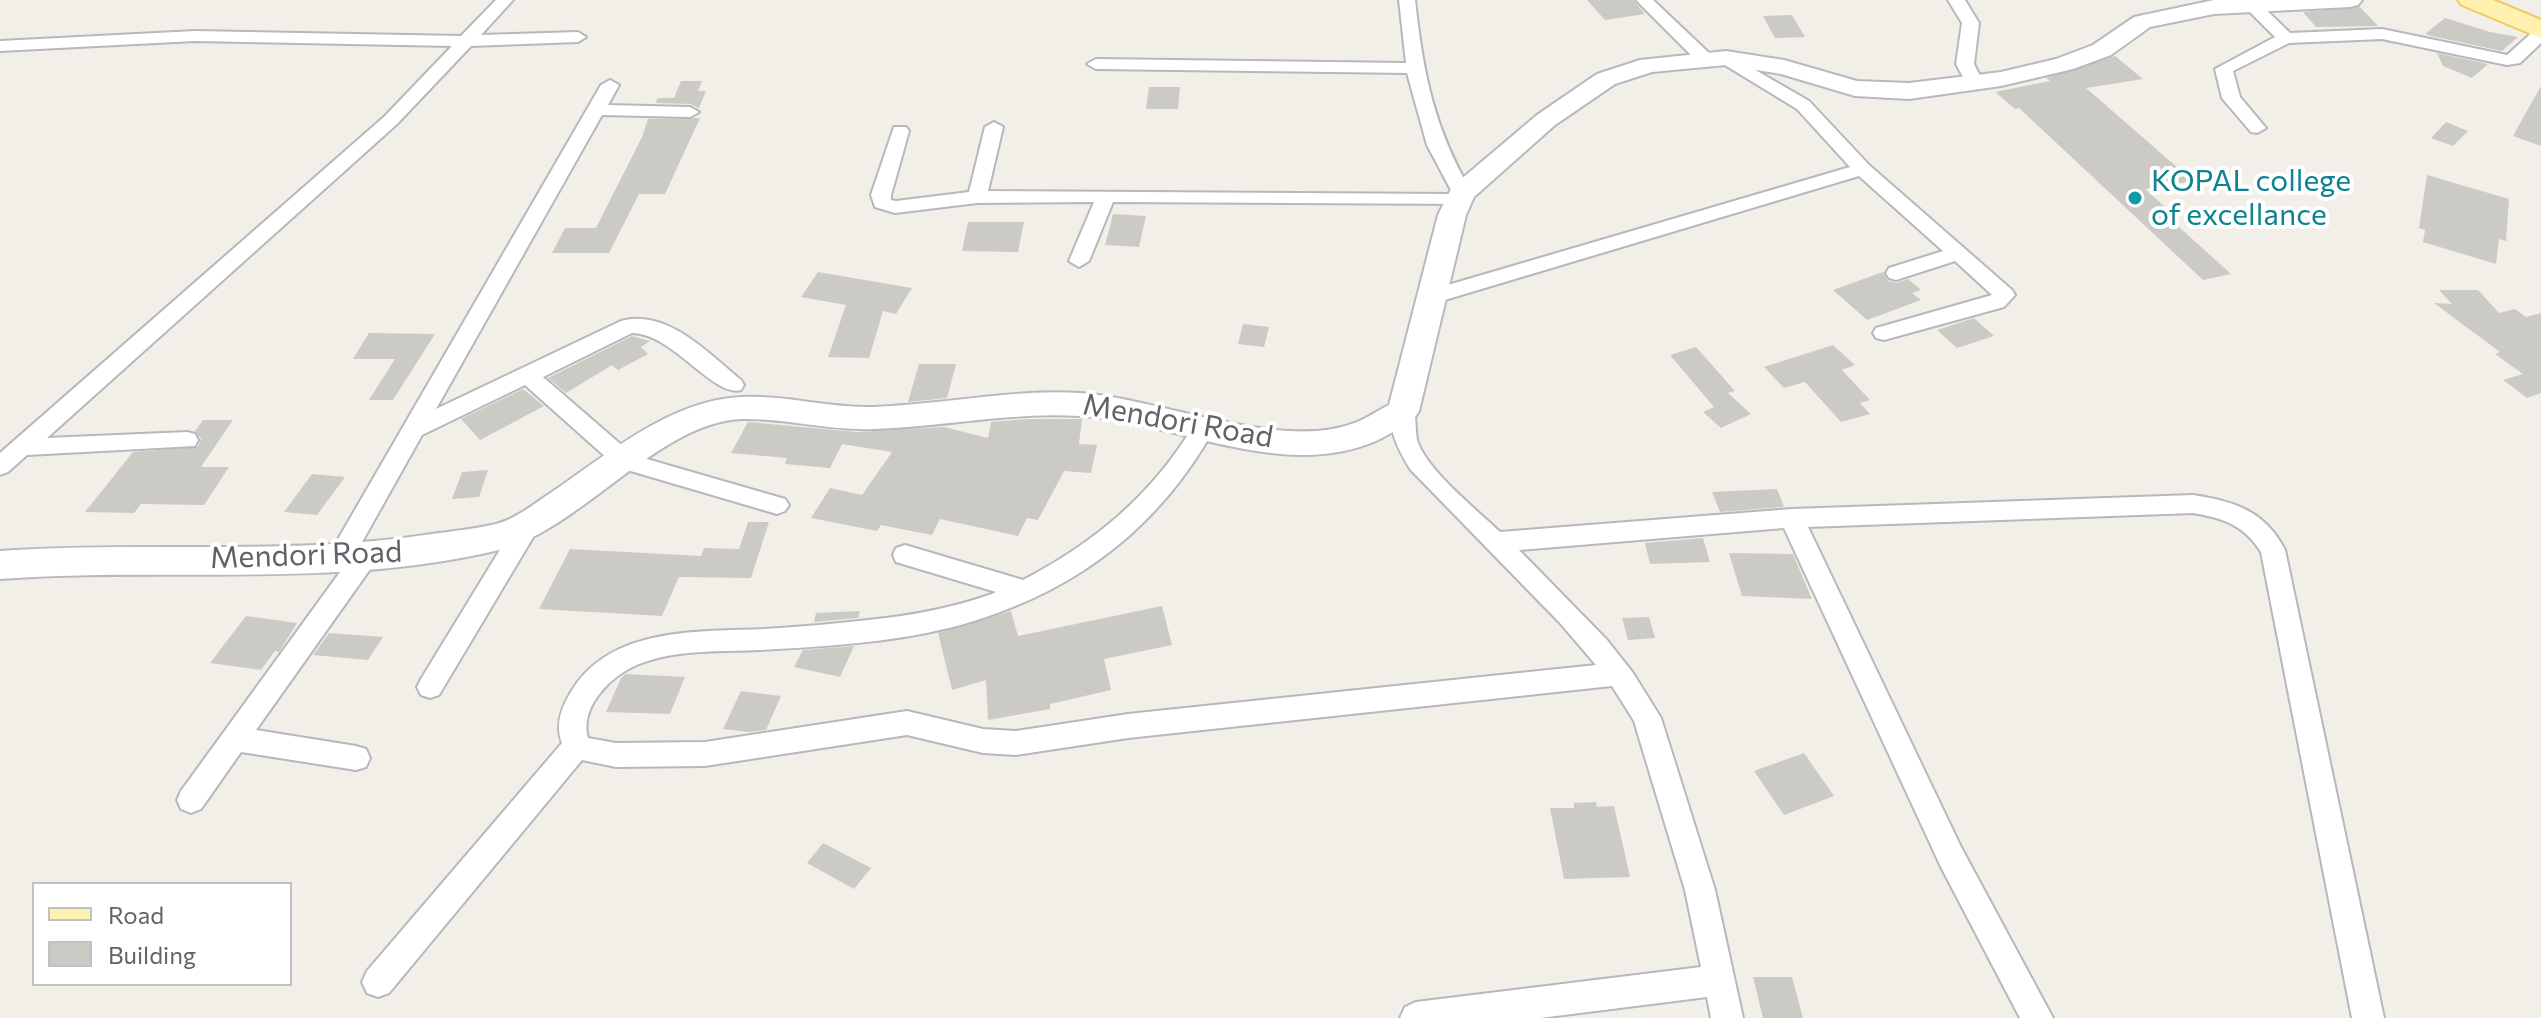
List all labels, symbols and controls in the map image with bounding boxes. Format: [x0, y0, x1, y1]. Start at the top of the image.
place label: KOPAL college of excellance [2151, 163, 2351, 234]
marker: KOPAL college of excellance [2126, 189, 2144, 207]
street label: Mendori Road [1080, 387, 1276, 455]
street label: Mendori Road [209, 534, 403, 576]
legend [32, 882, 292, 986]
text: Road [108, 900, 164, 929]
text: Building [108, 940, 196, 969]

